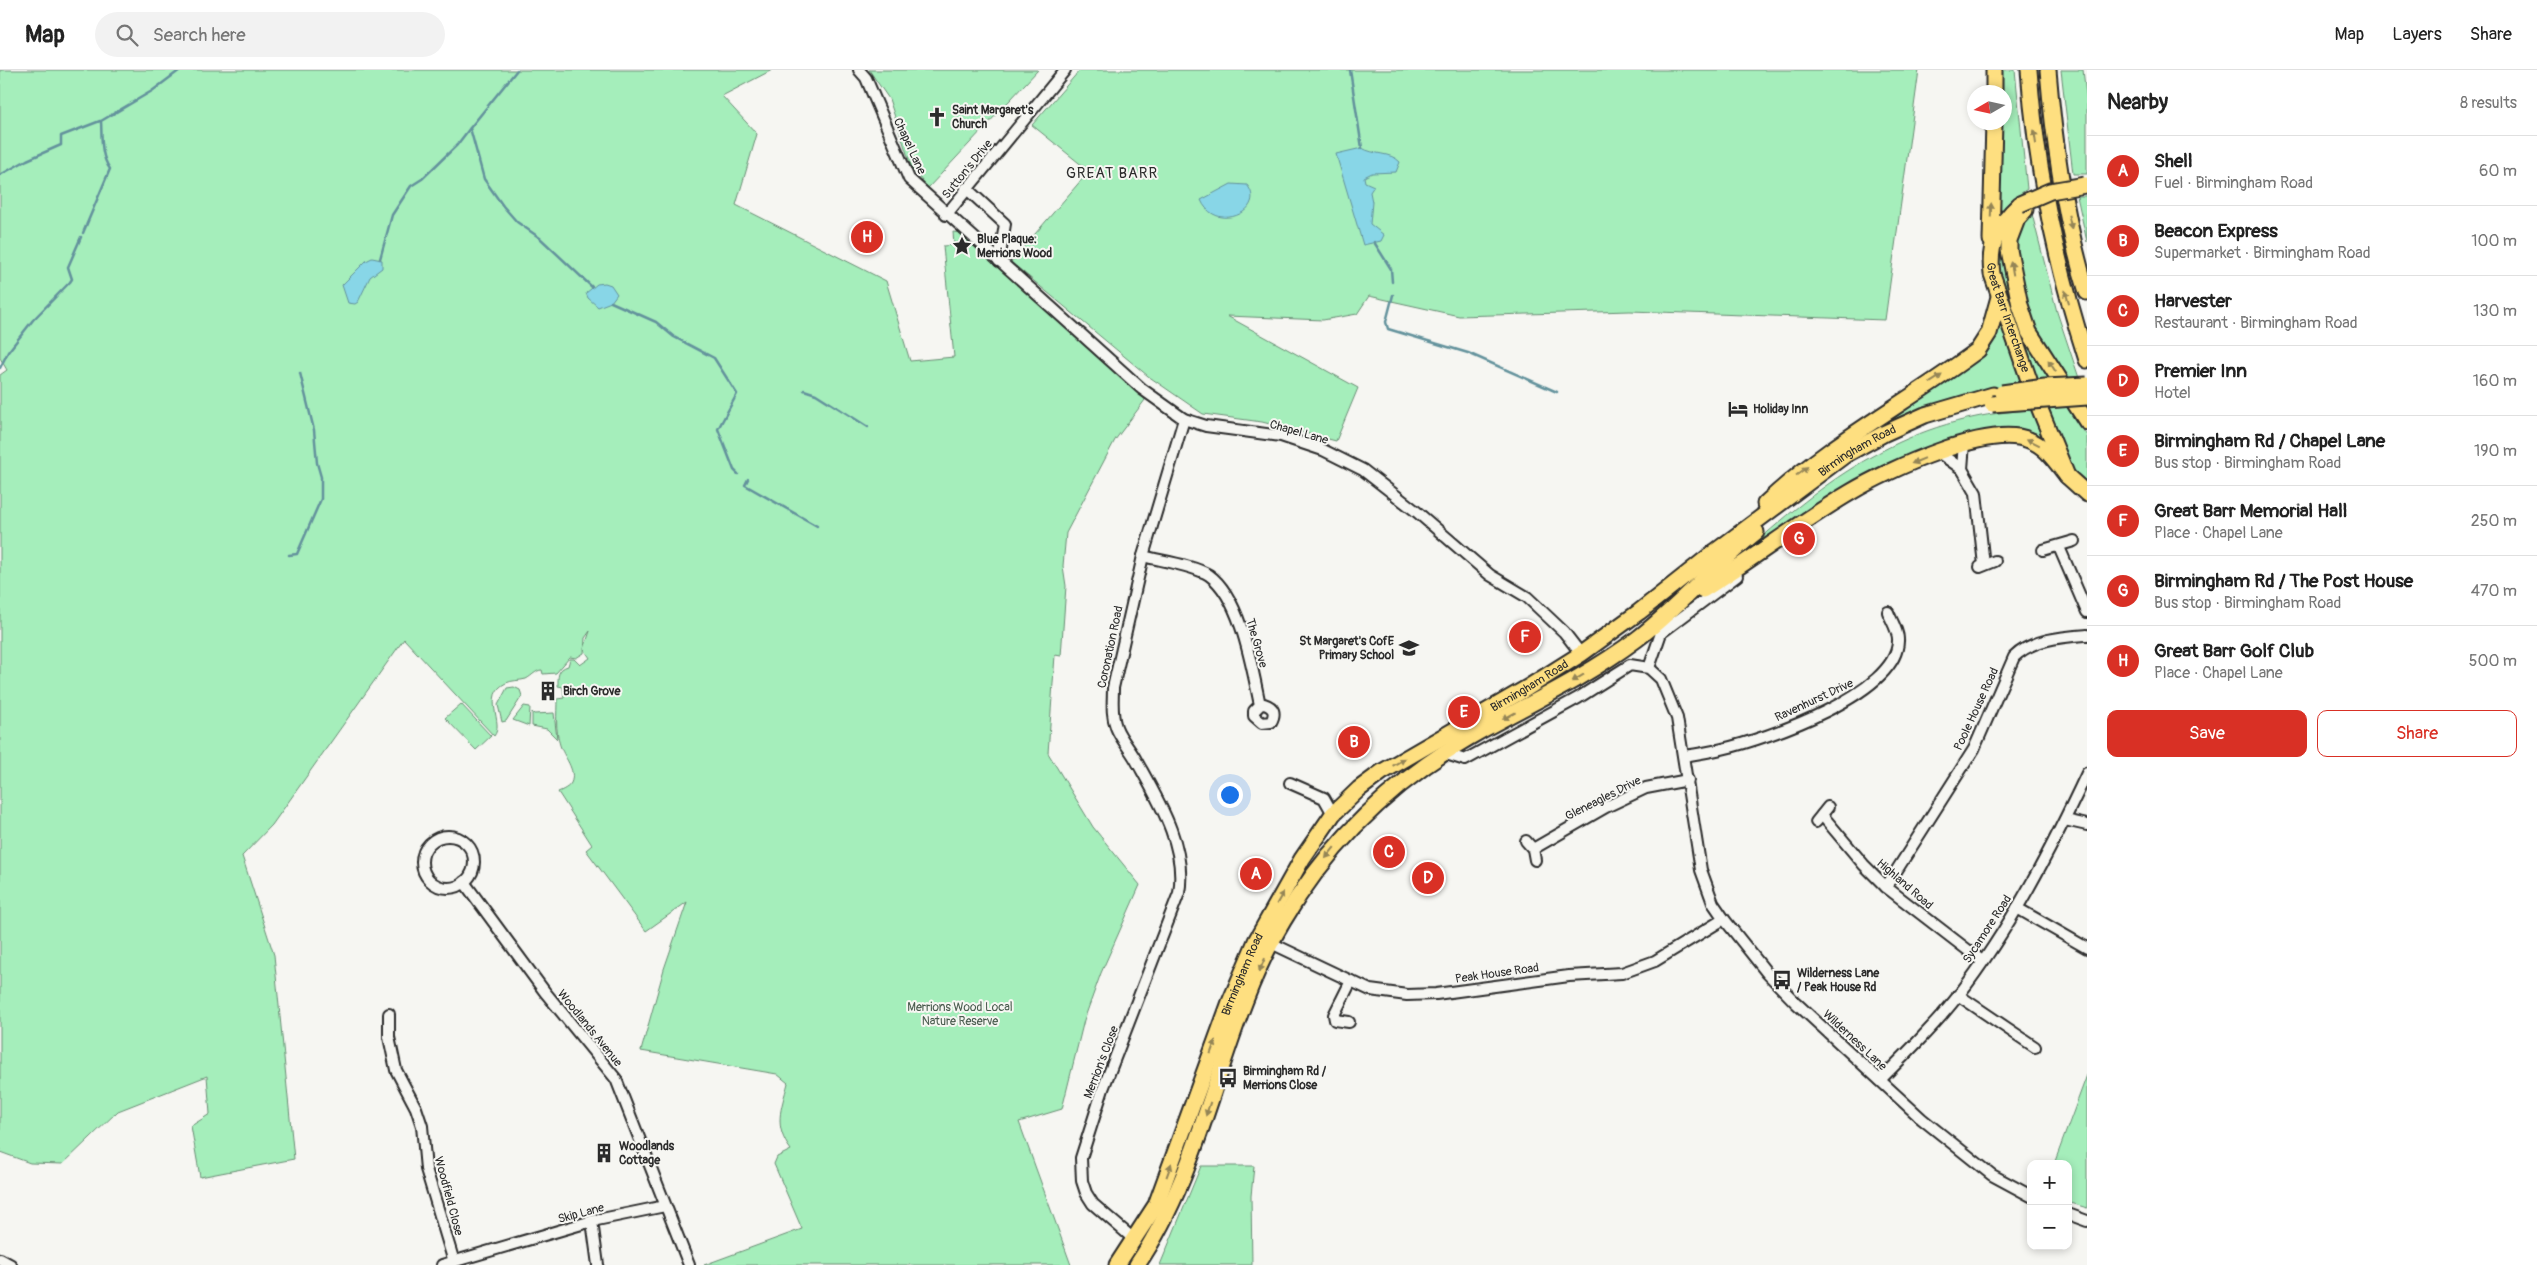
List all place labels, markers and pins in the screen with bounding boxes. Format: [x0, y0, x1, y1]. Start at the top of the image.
place label: Saint Margaret's Church [952, 103, 1034, 132]
church icon: Saint Margaret's Church [926, 106, 948, 128]
pin: H [851, 218, 883, 256]
place label: Blue Plaque: Merrions Wood [977, 232, 1052, 261]
place icon: Blue Plaque: Merrions Wood [951, 235, 973, 257]
hotel icon: Holiday Inn [1727, 398, 1749, 420]
place label: Holiday Inn [1753, 402, 1808, 417]
pin: G [1783, 520, 1815, 558]
pin: F [1509, 618, 1541, 656]
place label: St Margaret's CofE Primary School [1299, 634, 1395, 663]
school or university icon: St Margaret's CofE Primary School [1398, 637, 1420, 659]
building icon: Birch Grove [537, 680, 559, 702]
place label: Birch Grove [563, 684, 621, 699]
pin: E [1448, 693, 1480, 731]
pin: B [1338, 723, 1370, 761]
pin: C [1373, 833, 1405, 871]
pin: A [1240, 855, 1272, 893]
pin: D [1412, 859, 1444, 897]
place label: Wilderness Lane / Peak House Rd [1797, 966, 1880, 995]
bus stop icon: Wilderness Lane / Peak House Rd [1771, 969, 1793, 991]
place label: Birmingham Rd / Merrions Close [1243, 1064, 1327, 1093]
bus stop icon: Birmingham Rd / Merrions Close [1217, 1067, 1239, 1089]
place label: Woodlands Cottage [619, 1139, 675, 1168]
building icon: Woodlands Cottage [593, 1142, 615, 1164]

